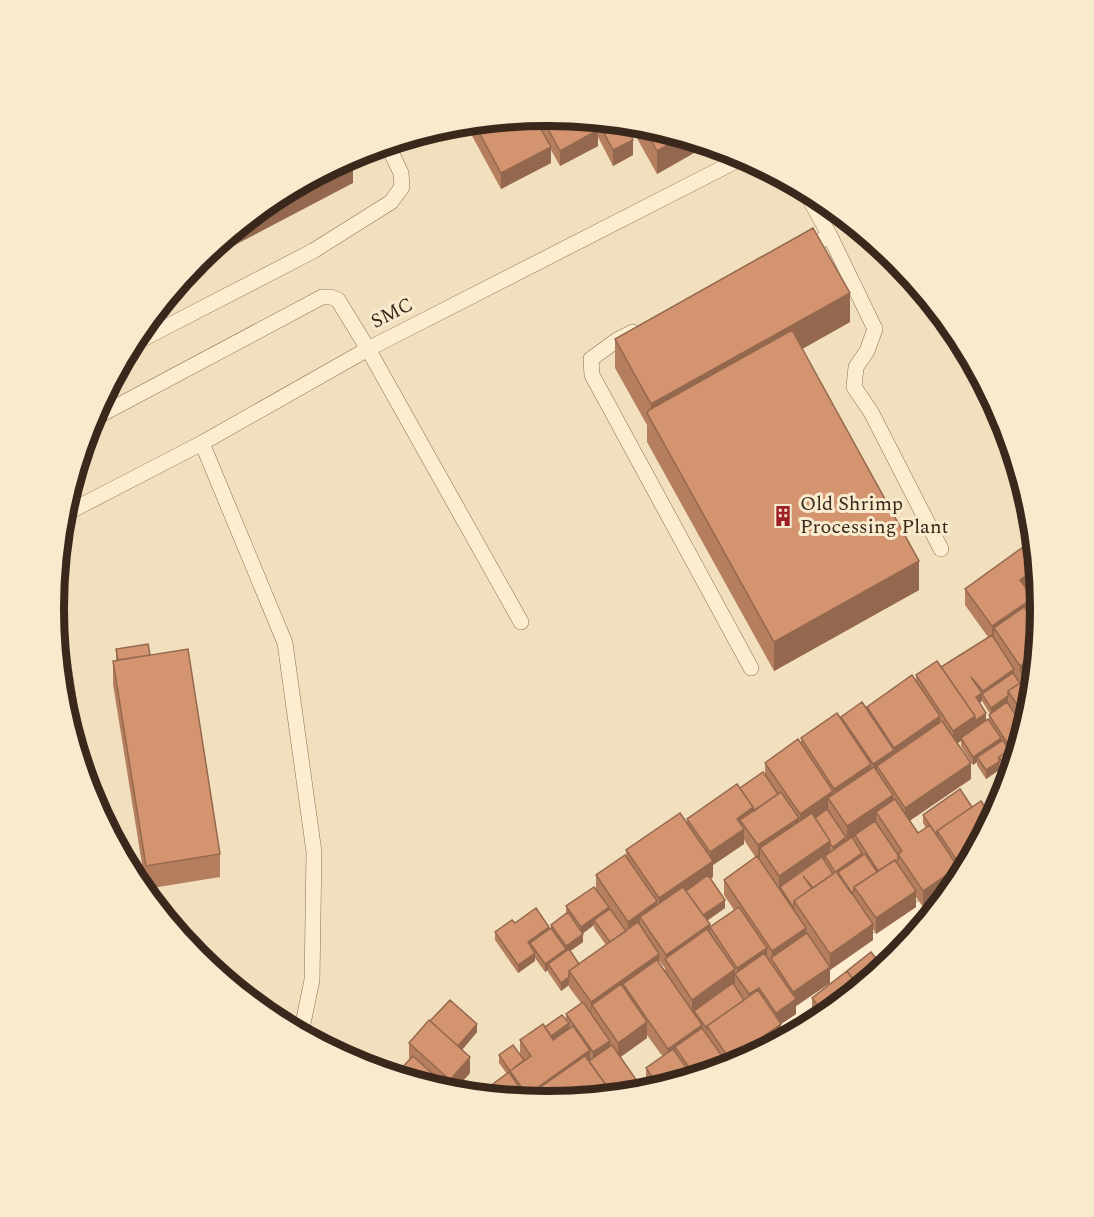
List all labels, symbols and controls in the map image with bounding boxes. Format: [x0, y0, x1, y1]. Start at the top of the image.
street label: SMC [365, 290, 419, 336]
place label: Old Shrimp Processing Plant [800, 489, 949, 542]
building icon: Old Shrimp Processing Plant [771, 504, 795, 528]

